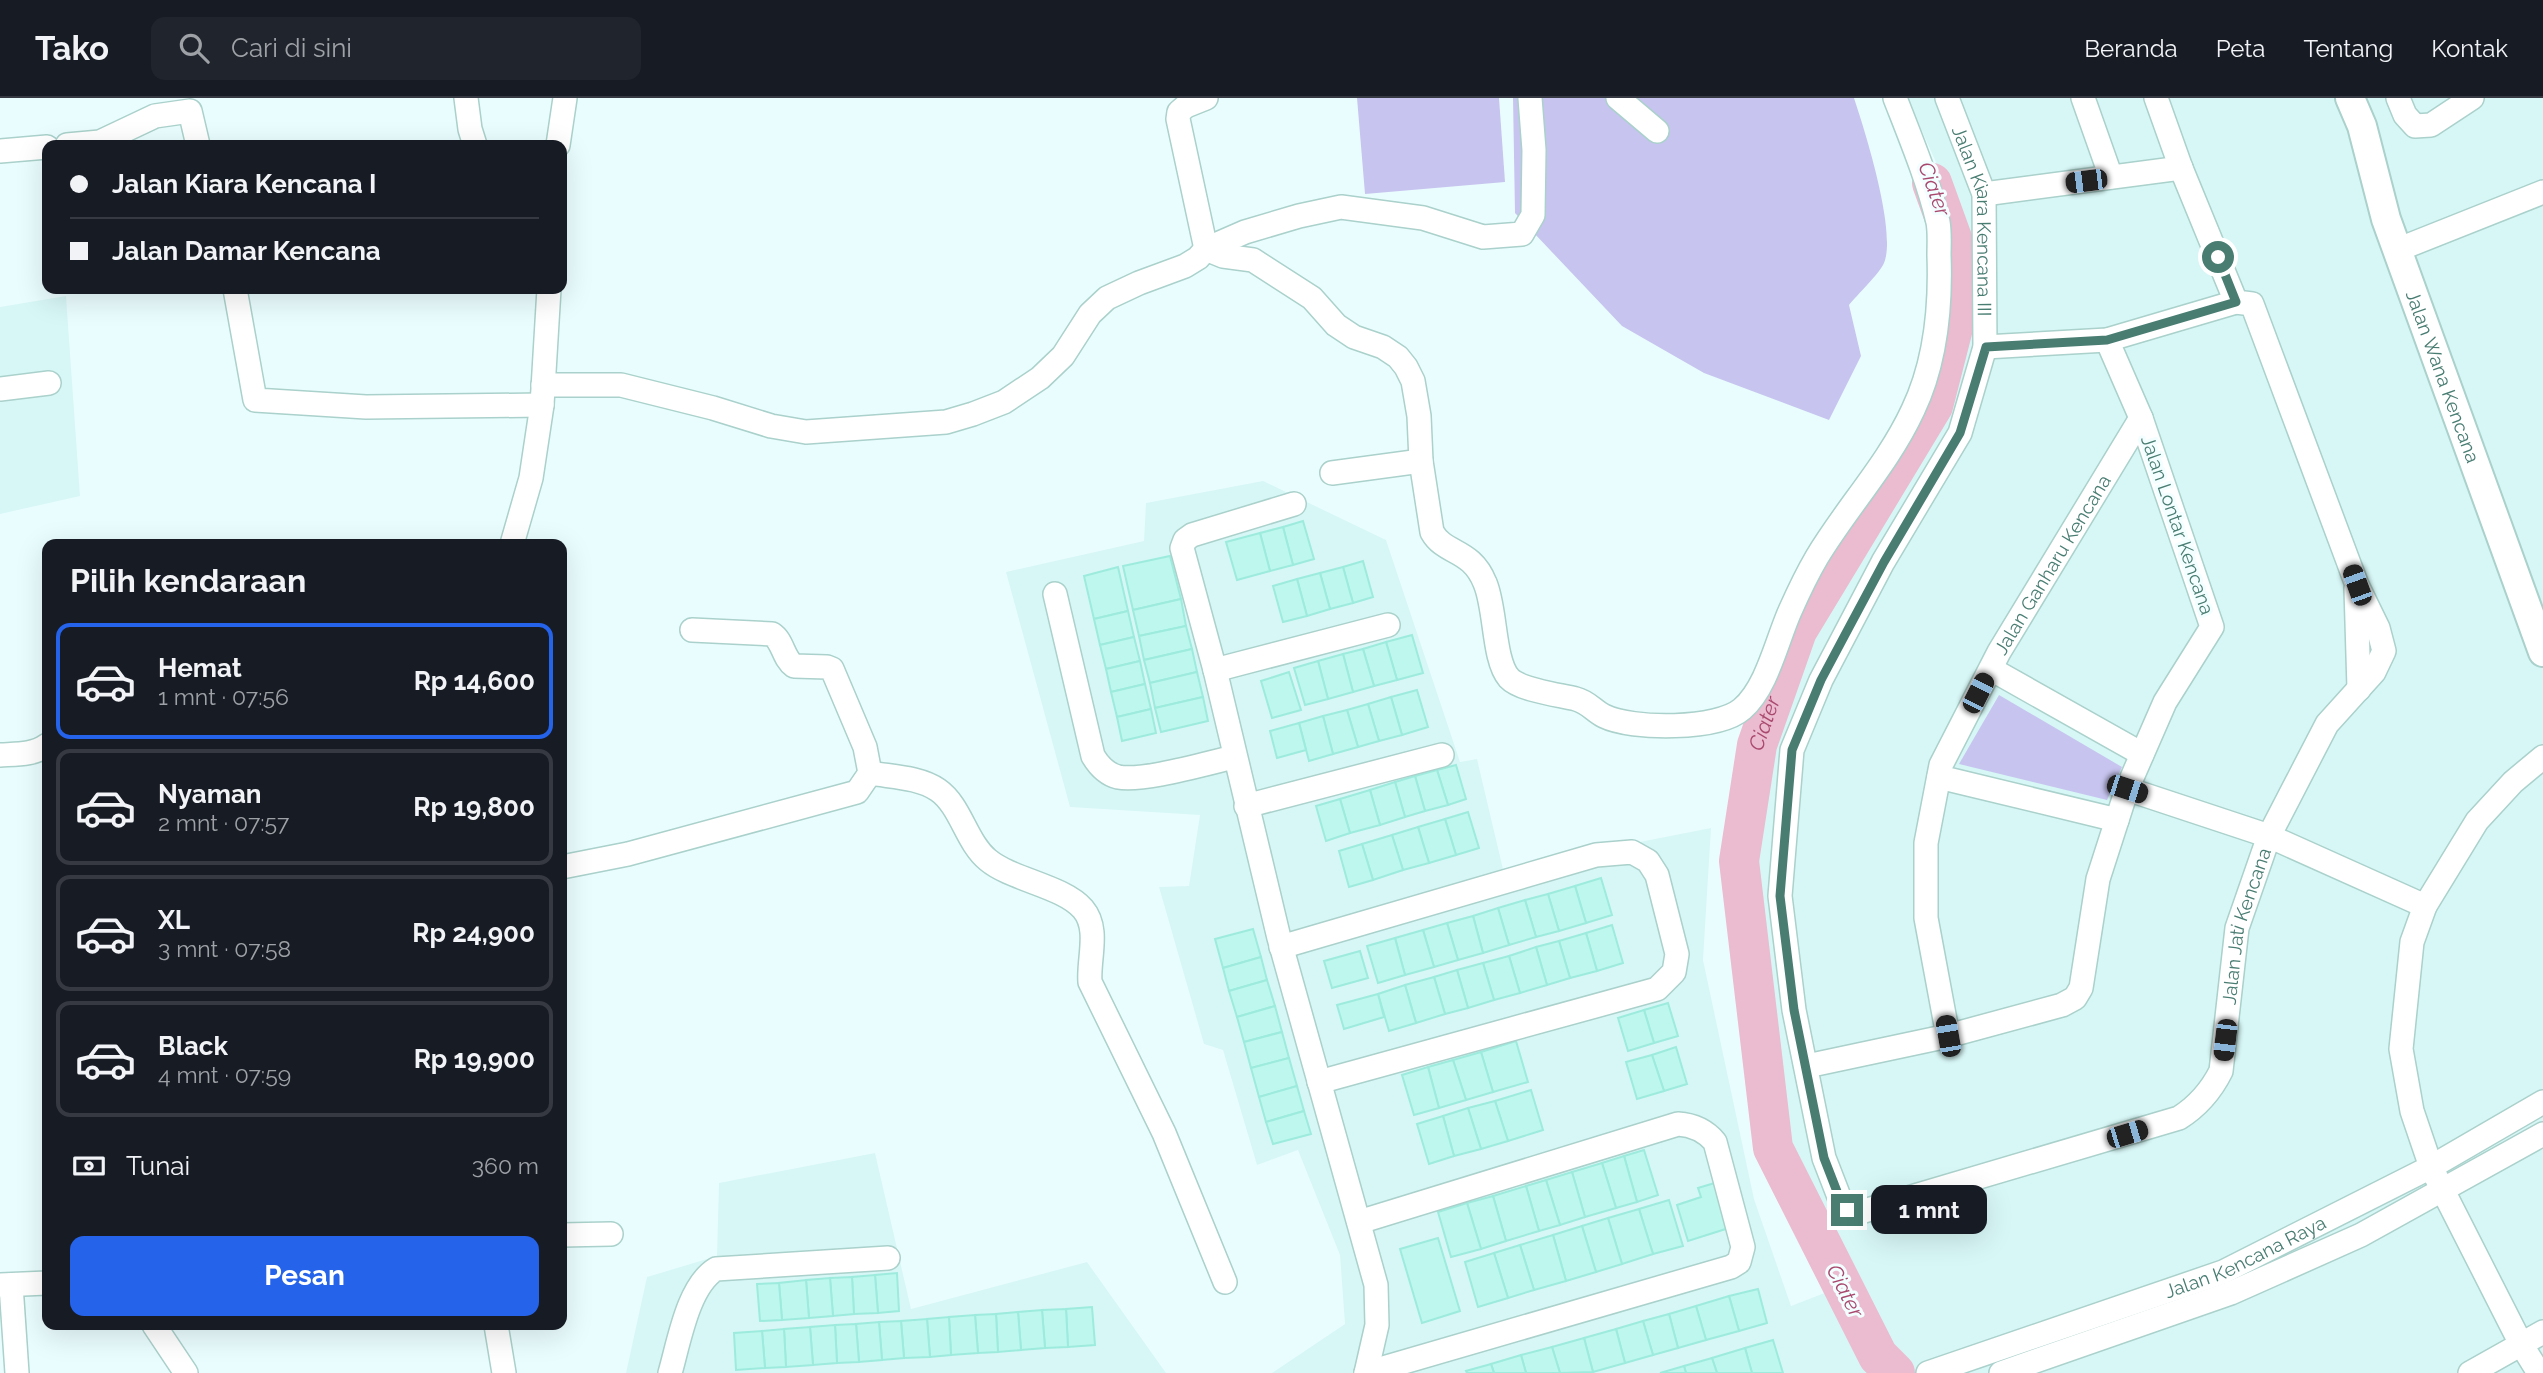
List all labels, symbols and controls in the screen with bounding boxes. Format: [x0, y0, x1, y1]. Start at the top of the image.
search box [151, 17, 641, 80]
text: Tako [35, 29, 109, 68]
icon: search [175, 29, 213, 67]
text: Cari di sini [231, 33, 352, 63]
text: Beranda [2084, 34, 2178, 63]
text: Peta [2216, 34, 2265, 63]
text: Tentang [2303, 34, 2393, 63]
text: Kontak [2431, 34, 2508, 63]
street label: Jalan Kiara Kencana III [1948, 123, 1996, 316]
water label: Ciater [1913, 158, 1956, 220]
car [2064, 168, 2109, 194]
text: Jalan Kiara Kencana I [112, 169, 376, 199]
text: Jalan Damar Kencana [112, 236, 381, 266]
route start [2202, 241, 2234, 273]
street label: Jalan Wana Kencana [2402, 287, 2484, 466]
street label: Jalan Lontar Kencana [2137, 433, 2219, 617]
street label: Jalan Ganharu Kencana [1989, 470, 2115, 658]
text: Pilih kendaraan [70, 562, 306, 599]
car [2340, 562, 2375, 608]
icon: car [74, 650, 137, 713]
text: Hemat [158, 653, 242, 683]
text: Rp 14,600 [414, 666, 535, 696]
car [1960, 670, 1997, 716]
text: 1 mnt · 07:56 [158, 683, 289, 710]
water label: Ciater [1743, 692, 1785, 754]
car [2104, 773, 2151, 805]
icon: car [74, 776, 137, 839]
text: Nyaman [158, 779, 262, 809]
text: Rp 19,800 [413, 792, 535, 822]
text: 2 mnt · 07:57 [158, 809, 289, 836]
street label: Jalan Jati Kencana [2218, 845, 2275, 1006]
icon: car [74, 902, 137, 965]
text: XL [158, 905, 190, 935]
text: Rp 24,900 [412, 918, 535, 948]
text: 3 mnt · 07:58 [158, 935, 291, 962]
car [1935, 1013, 1962, 1059]
car [2213, 1018, 2238, 1062]
icon: car [74, 1028, 137, 1091]
text: Black [158, 1031, 228, 1061]
text: Rp 19,900 [414, 1044, 535, 1074]
text: 4 mnt · 07:59 [158, 1061, 291, 1088]
car [2104, 1118, 2151, 1150]
icon: cash [70, 1147, 108, 1185]
text: Tunai [126, 1151, 190, 1181]
text: 360 m [472, 1152, 539, 1179]
callout: 1 mnt [1871, 1186, 1987, 1234]
route end [1831, 1194, 1863, 1226]
text: 1 mnt [1899, 1196, 1959, 1223]
street label: Jalan Kencana Raya [2162, 1211, 2329, 1302]
button: Pesan [70, 1236, 539, 1316]
water label: Ciater [1822, 1260, 1870, 1322]

